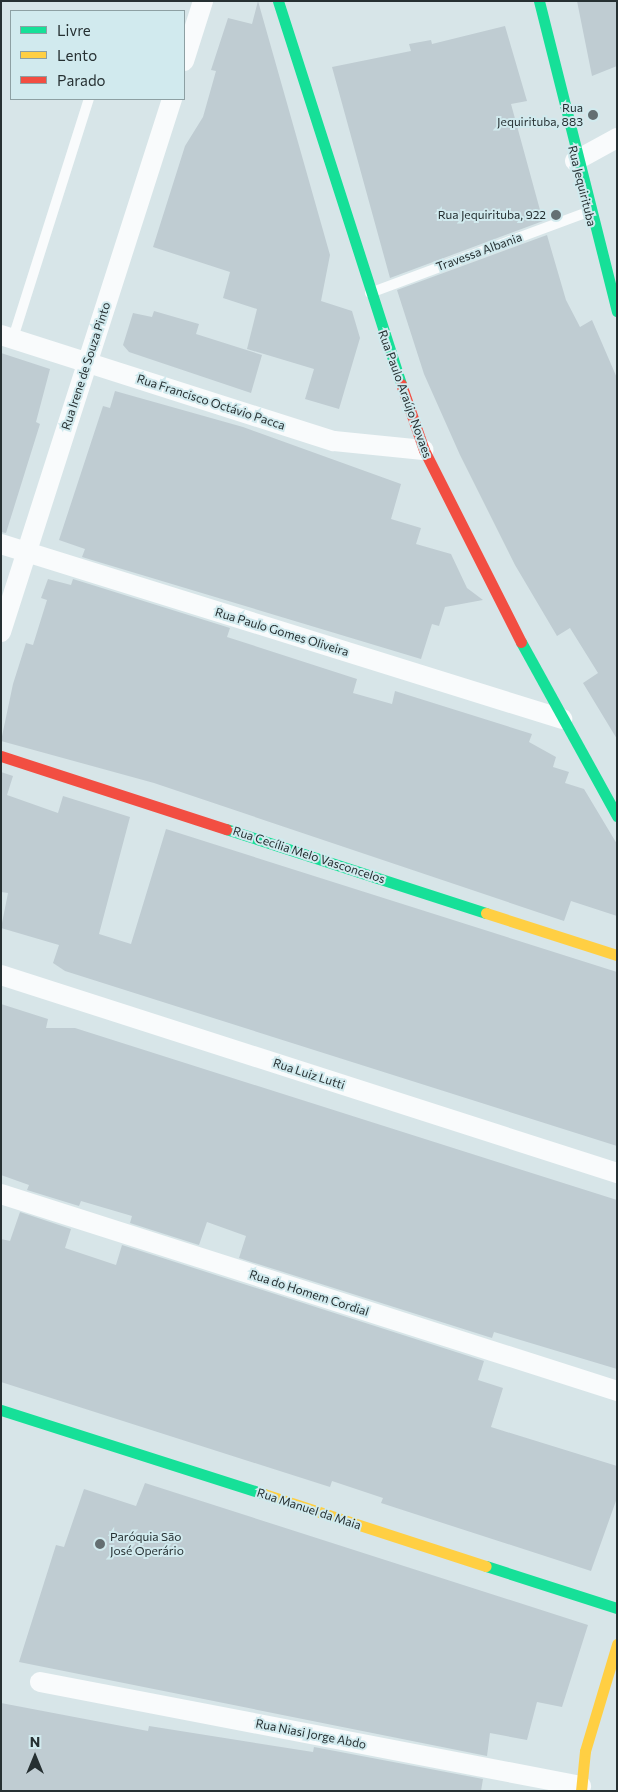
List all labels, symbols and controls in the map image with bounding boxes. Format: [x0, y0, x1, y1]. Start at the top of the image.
legend [10, 10, 185, 100]
text: Livre [57, 21, 91, 39]
text: Lento [57, 46, 97, 64]
text: Parado [57, 71, 106, 89]
place label: Rua Jequirituba, 883 [497, 101, 583, 129]
marker: Rua Jequirituba, 883 [587, 109, 599, 121]
street label: Rua Jequirituba [565, 144, 599, 228]
place label: Rua Jequirituba, 922 [438, 208, 546, 222]
marker: Rua Jequirituba, 922 [550, 209, 562, 221]
street label: Travessa Albania [434, 230, 524, 274]
street label: Rua Irene de Souza Pinto [59, 300, 113, 432]
street label: Rua Paulo Araújo Novaes [375, 328, 435, 460]
street label: Rua Francisco Octávio Pacca [135, 371, 287, 433]
street label: Rua Paulo Gomes Oliveira [213, 605, 351, 659]
street label: Rua Cecília Melo Vasconcelos [231, 824, 387, 886]
street label: Rua Luiz Lutti [271, 1056, 347, 1092]
street label: Rua do Homem Cordial [247, 1267, 371, 1319]
street label: Rua Manuel da Maia [255, 1485, 363, 1533]
place label: Paróquia São José Operário [110, 1530, 184, 1558]
marker: Paróquia São José Operário [94, 1538, 106, 1550]
street label: Rua Niasi Jorge Abdo [254, 1716, 368, 1752]
north arrow [10, 1732, 60, 1782]
text: N [30, 1733, 40, 1750]

